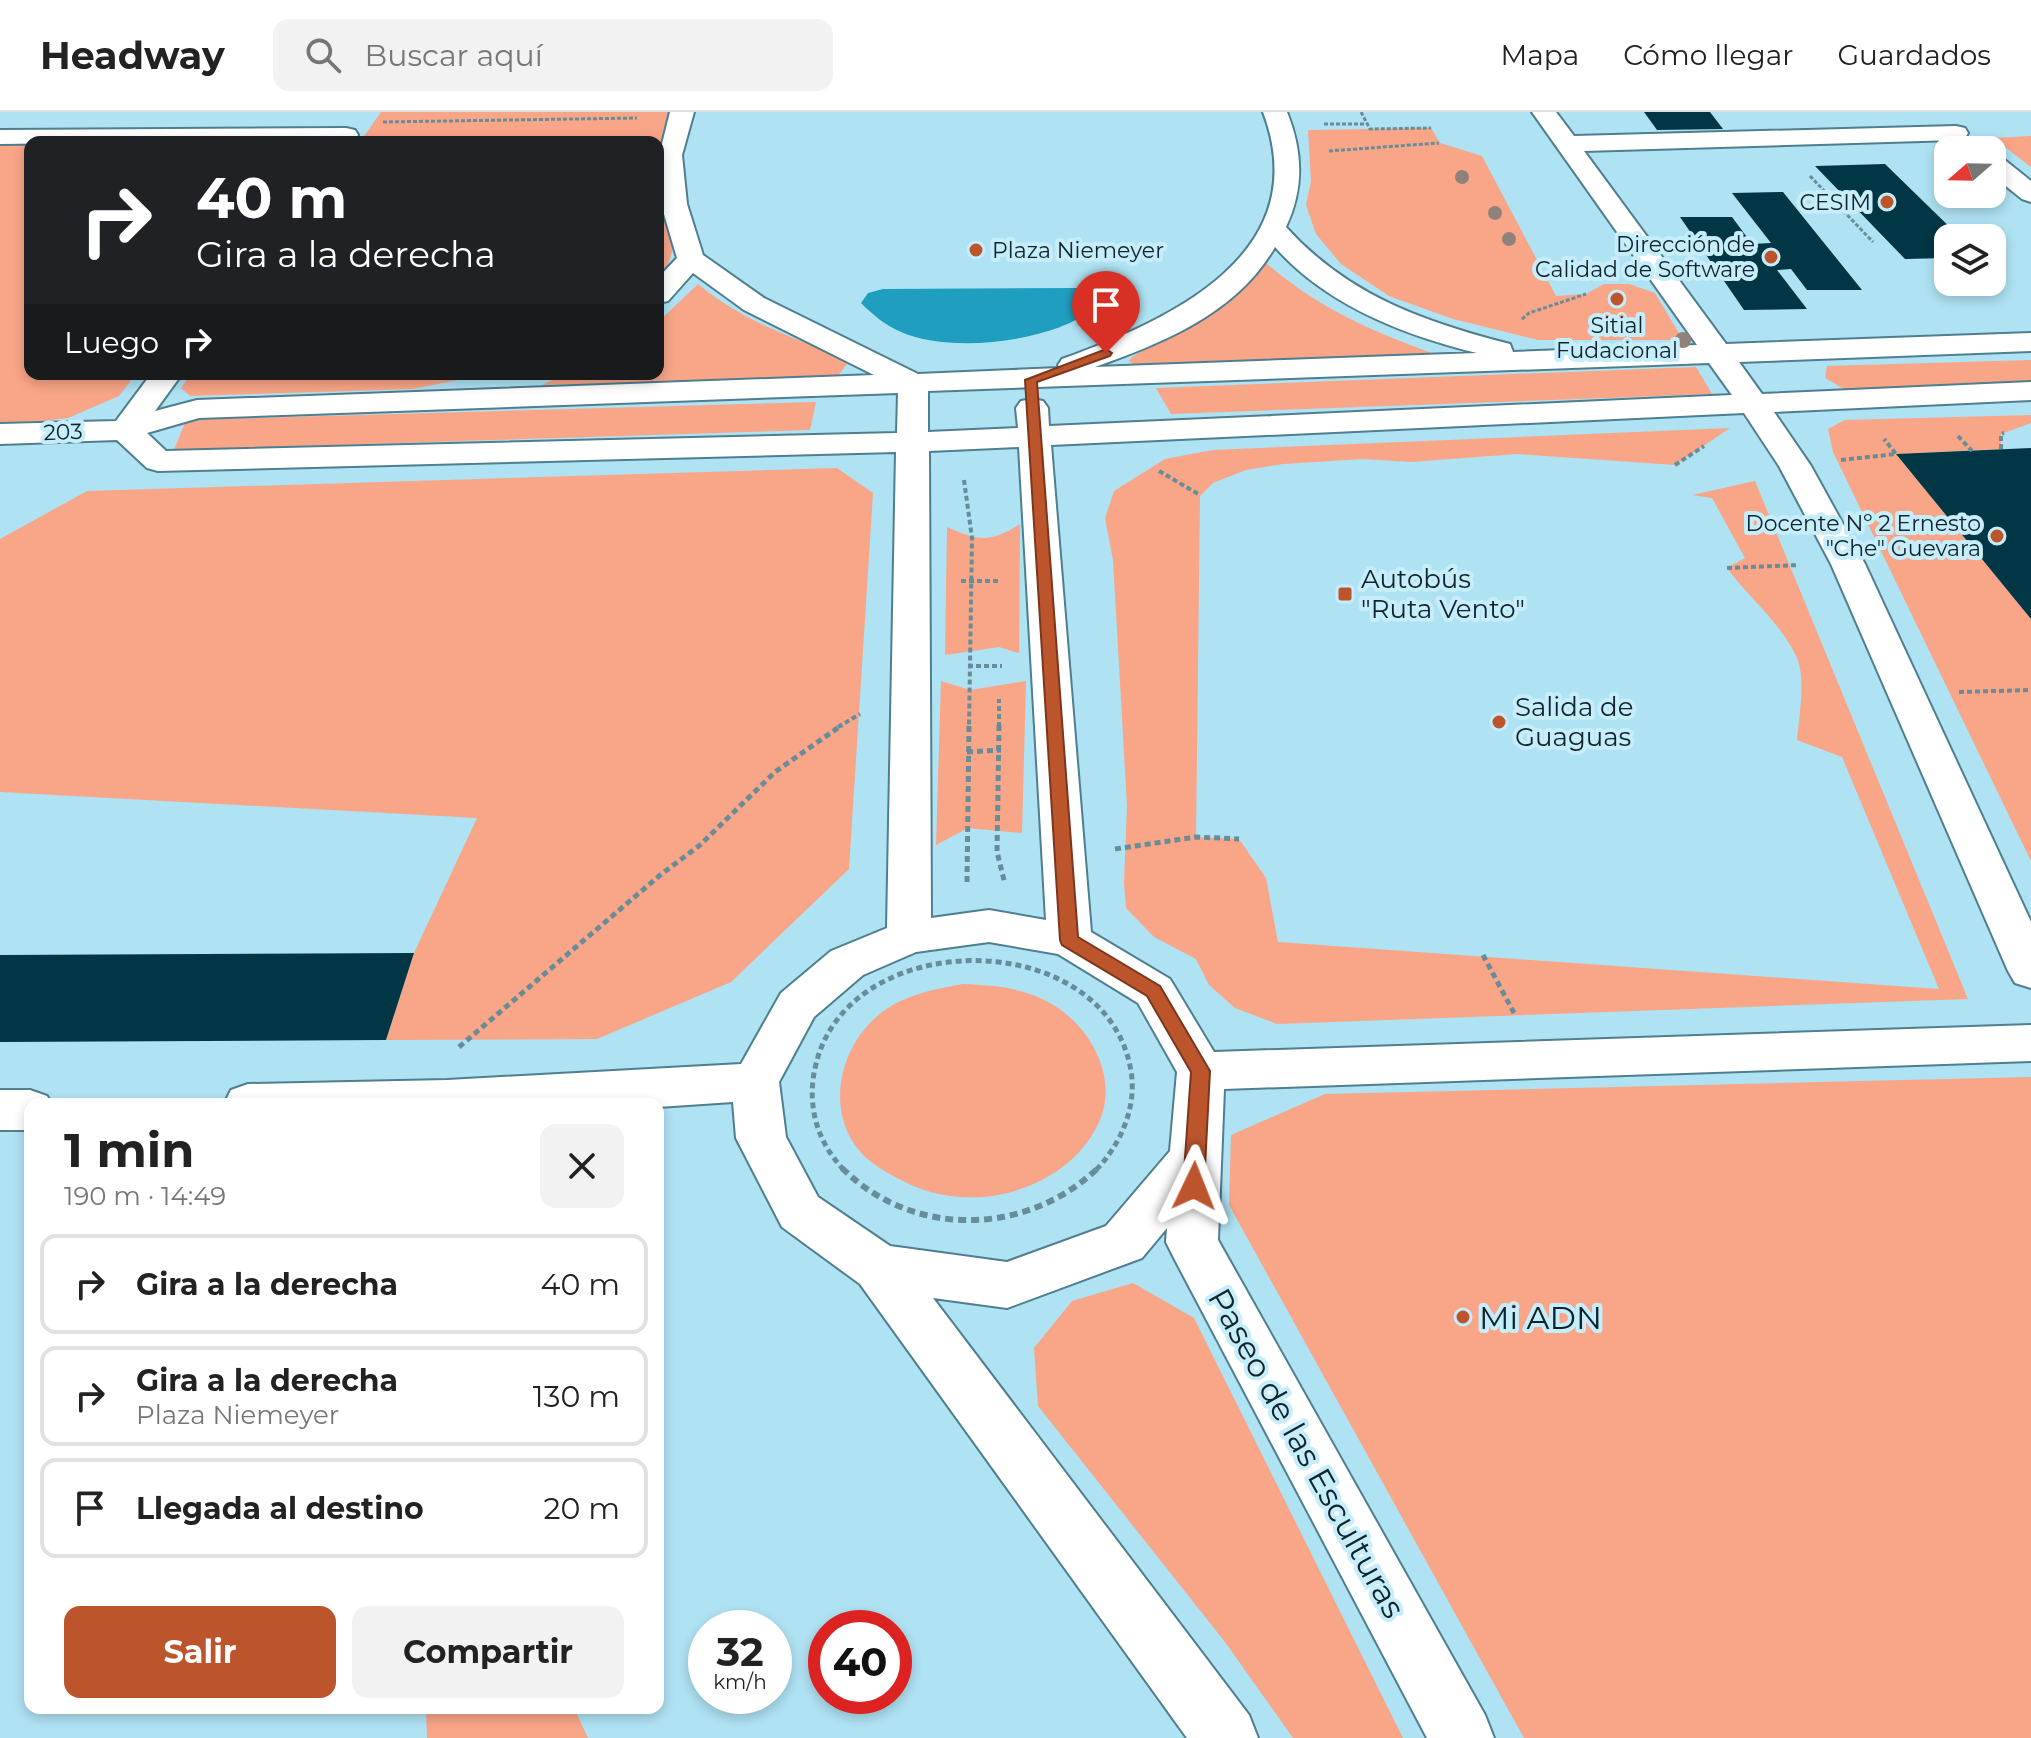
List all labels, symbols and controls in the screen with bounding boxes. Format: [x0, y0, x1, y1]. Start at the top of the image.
search box [273, 19, 833, 91]
text: Headway [40, 32, 225, 79]
icon: search [301, 33, 345, 77]
text: Buscar aquí [365, 37, 543, 74]
text: Mapa [1500, 38, 1579, 72]
text: Cómo llegar [1623, 38, 1793, 72]
text: Guardados [1837, 38, 1991, 72]
north arrow [1934, 136, 2006, 208]
map controls [1934, 136, 2006, 296]
text: 40 m [196, 164, 347, 232]
icon: right [64, 168, 168, 272]
place label: CESIM [1799, 189, 1871, 216]
marker: CESIM [1878, 193, 1896, 211]
button: layers [1934, 224, 2006, 296]
place label: Dirección de Calidad de Software [1535, 231, 1755, 283]
text: Gira a la derecha [196, 232, 496, 276]
place label: Plaza Niemeyer [992, 237, 1164, 264]
marker: Plaza Niemeyer [967, 241, 985, 259]
marker: Dirección de Calidad de Software [1762, 248, 1780, 266]
pin [1072, 271, 1140, 353]
icon: arrive [1084, 283, 1128, 327]
marker: Sitial Fudacional [1608, 290, 1626, 308]
place label: Sitial Fudacional [1556, 312, 1678, 364]
icon: right [175, 320, 219, 364]
text: Luego [64, 324, 159, 361]
street label: 203 [43, 418, 83, 446]
place label: Docente Nº 2 Ernesto "Che" Guevara [1746, 510, 1981, 562]
marker: Docente Nº 2 Ernesto "Che" Guevara [1988, 527, 2006, 545]
place label: Autobús "Ruta Vento" [1361, 563, 1525, 625]
marker: Autobús "Ruta Vento" [1336, 585, 1354, 603]
place label: Salida de Guaguas [1515, 691, 1633, 753]
marker: Salida de Guaguas [1490, 713, 1508, 731]
text: 1 min [64, 1121, 194, 1179]
button: close [540, 1124, 624, 1208]
position arrow [1152, 1144, 1236, 1228]
text: 190 m · 14:49 [64, 1180, 226, 1212]
icon: right [68, 1262, 112, 1306]
text: Gira a la derecha [136, 1266, 398, 1303]
text: 40 m [541, 1266, 620, 1303]
street label: Paseo de las Esculturas [1200, 1281, 1414, 1625]
place label: Mi ADN [1479, 1298, 1602, 1337]
marker: Mi ADN [1454, 1308, 1472, 1326]
text: Gira a la derecha [136, 1362, 398, 1399]
icon: right [68, 1374, 112, 1418]
text: 130 m [533, 1378, 620, 1415]
text: Plaza Niemeyer [136, 1399, 339, 1431]
icon: arrive [68, 1486, 112, 1530]
text: Llegada al destino [136, 1490, 424, 1527]
text: 20 m [543, 1490, 620, 1527]
button: Salir [64, 1606, 336, 1698]
button: Compartir [352, 1606, 624, 1698]
speed limit sign: 40 [808, 1610, 912, 1714]
text: 32 [716, 1627, 764, 1676]
text: km/h [713, 1670, 767, 1694]

